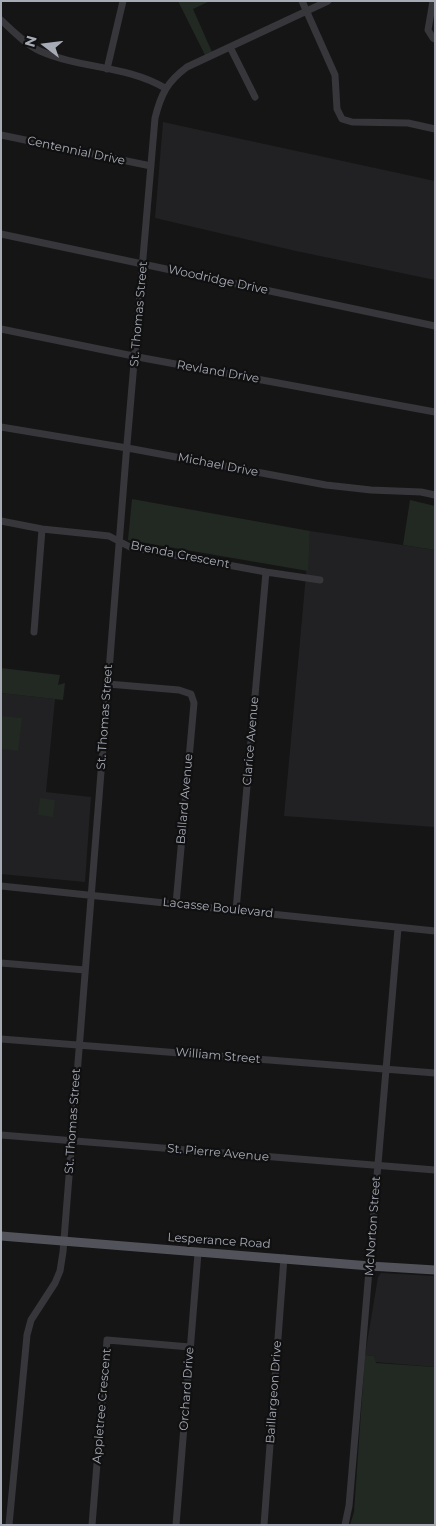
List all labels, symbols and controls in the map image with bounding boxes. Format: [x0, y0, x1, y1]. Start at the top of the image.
north arrow [20, 20, 70, 70]
text: N [20, 33, 41, 49]
street label: Centennial Drive [26, 134, 126, 168]
street label: St. Thomas Street [127, 261, 151, 367]
street label: Woodridge Drive [167, 262, 269, 298]
street label: Revland Drive [176, 358, 260, 386]
street label: Michael Drive [177, 450, 259, 480]
street label: Brenda Crescent [129, 538, 231, 572]
street label: St. Thomas Street [94, 664, 116, 770]
street label: Clarice Avenue [240, 696, 262, 786]
street label: Ballard Avenue [174, 753, 196, 845]
street label: Lacasse Boulevard [162, 895, 274, 921]
street label: William Street [175, 1045, 261, 1067]
street label: St. Thomas Street [62, 1068, 84, 1174]
street label: St. Pierre Avenue [166, 1141, 270, 1165]
street label: McNorton Street [362, 1176, 384, 1276]
street label: Lesperance Road [167, 1230, 271, 1252]
street label: Baillargeon Drive [263, 1340, 285, 1444]
street label: Orchard Drive [177, 1347, 197, 1431]
street label: Appletree Crescent [90, 1348, 114, 1464]

